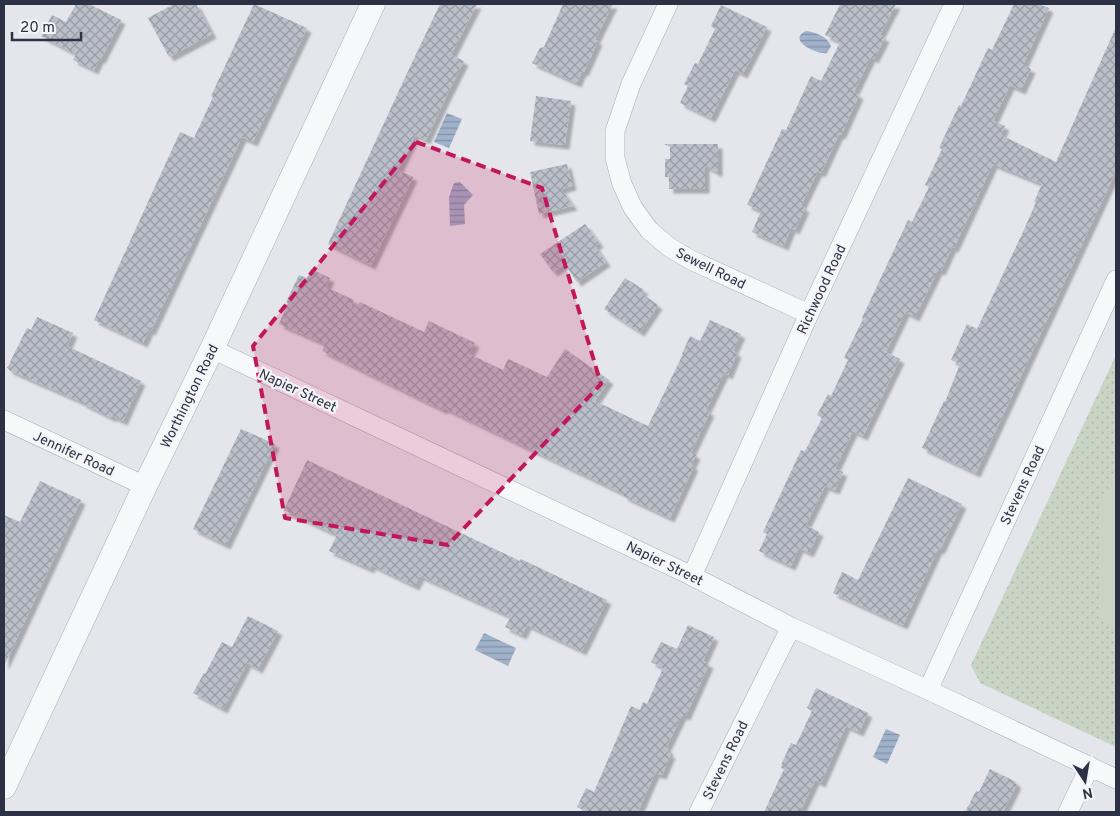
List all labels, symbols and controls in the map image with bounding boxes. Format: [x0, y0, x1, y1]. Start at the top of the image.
scale bar [12, 10, 81, 42]
text: 20 m [20, 19, 55, 38]
street label: Richwood Road [794, 242, 851, 337]
street label: Sewell Road [672, 245, 748, 294]
street label: Worthington Road [158, 342, 223, 452]
street label: Napier Street [256, 366, 339, 417]
street label: Jennifer Road [30, 428, 117, 481]
street label: Stevens Road [998, 443, 1049, 528]
street label: Napier Street [623, 538, 706, 590]
street label: Stevens Road [700, 718, 753, 803]
north arrow [1060, 756, 1110, 806]
text: N [1081, 783, 1094, 802]

